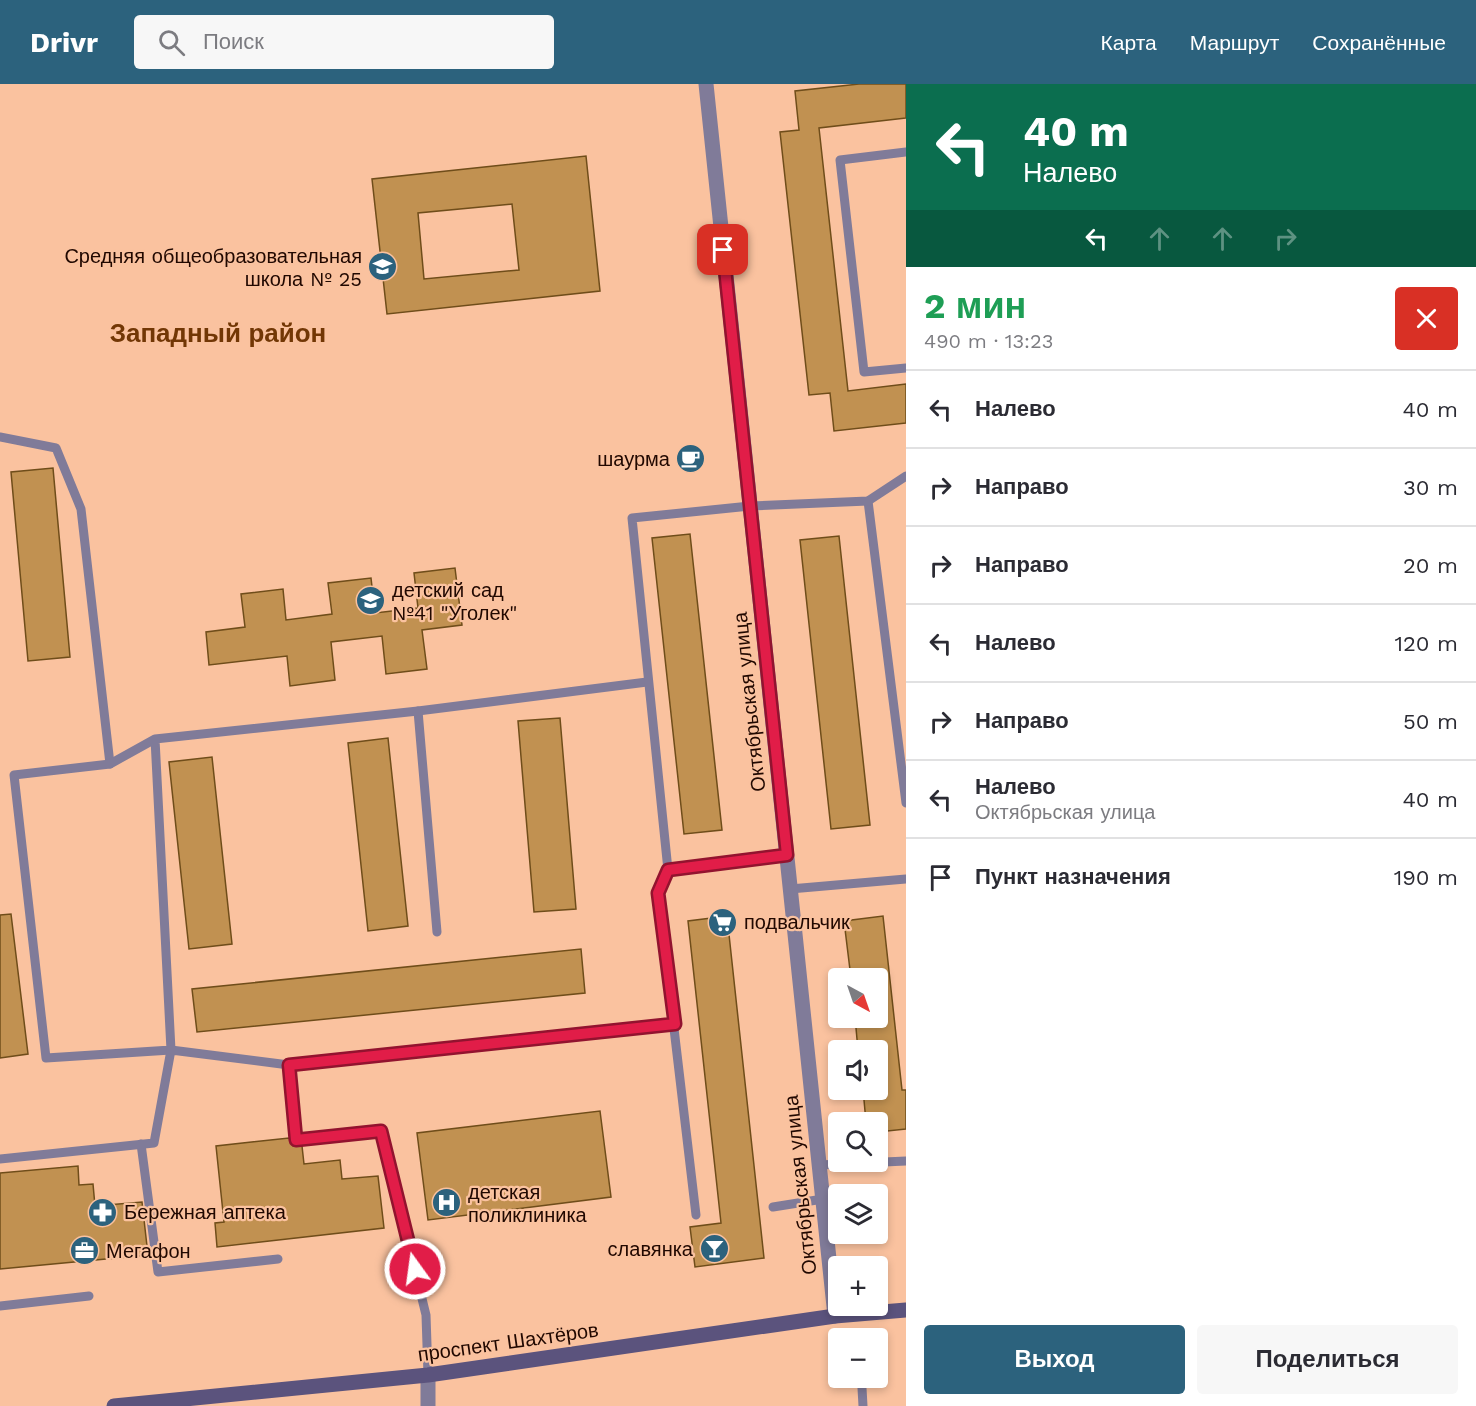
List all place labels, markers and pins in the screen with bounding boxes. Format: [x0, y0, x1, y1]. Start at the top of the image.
pin [697, 224, 748, 275]
place label: Средняя общеобразовательная школа № 25 [64, 244, 362, 291]
school or university icon: Средняя общеобразовательная школа № 25 [367, 251, 399, 283]
cafe icon: шаурма [675, 443, 707, 475]
place label: шаурма [597, 447, 671, 471]
place label: детский сад №41 "Уголек" [392, 578, 517, 625]
school or university icon: детский сад №41 "Уголек" [355, 585, 387, 617]
supermarket icon: подвальчик [707, 906, 739, 938]
place label: подвальчик [744, 910, 850, 934]
place label: детская поликлиника [468, 1180, 588, 1227]
hospital icon: детская поликлиника [431, 1187, 463, 1219]
pharmacy icon: Бережная аптека [87, 1196, 119, 1228]
place label: Бережная аптека [124, 1200, 287, 1224]
bar icon: славянка [698, 1233, 730, 1265]
office icon: Мегафон [69, 1235, 101, 1267]
place label: славянка [608, 1237, 694, 1261]
place label: Мегафон [106, 1239, 191, 1263]

